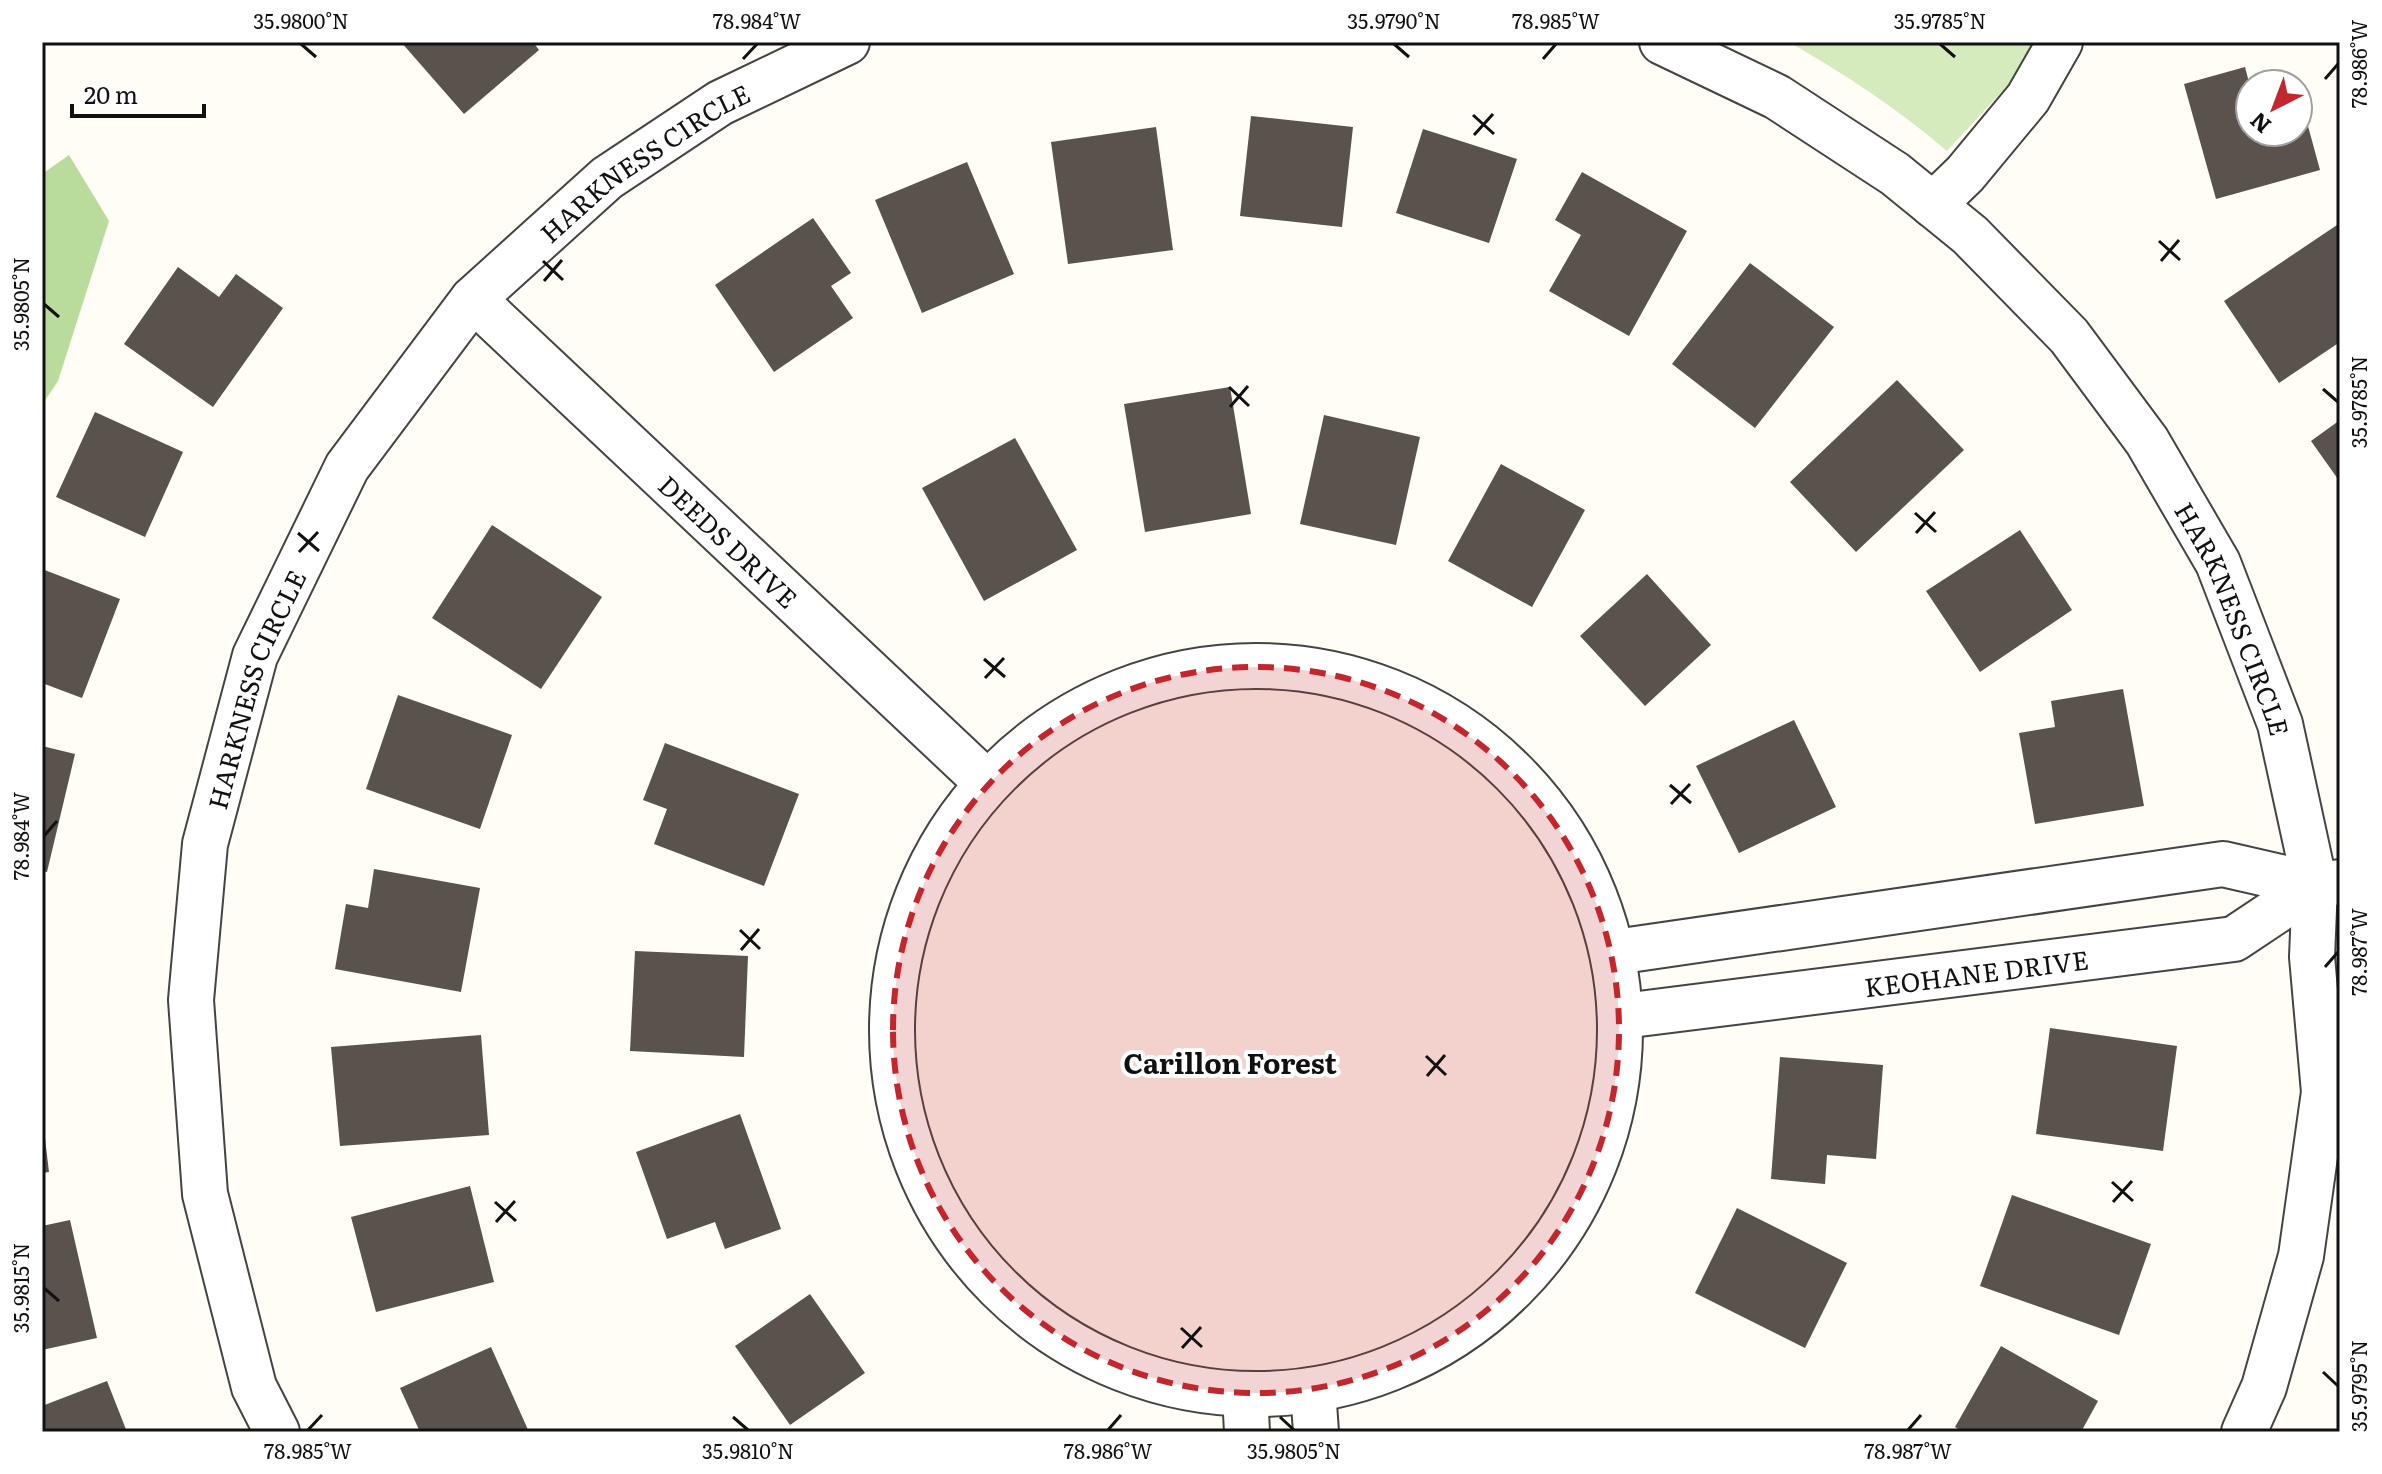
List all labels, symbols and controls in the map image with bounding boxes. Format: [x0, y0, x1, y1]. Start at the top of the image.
text: 35.9800°N [253, 5, 349, 35]
text: 78.984°W [713, 5, 801, 35]
text: 35.9790°N [1347, 5, 1441, 35]
text: 78.985°W [1512, 5, 1600, 35]
text: 35.9785°N [1894, 5, 1986, 35]
text: 78.986°W [2343, 20, 2373, 108]
scale bar [72, 68, 204, 118]
north arrow [2234, 68, 2314, 148]
street label: HARKNESS CIRCLE [530, 72, 756, 250]
text: 20 m [84, 76, 138, 111]
text: N [2242, 106, 2278, 142]
text: 35.9805°N [5, 257, 35, 351]
text: 35.9785°N [2343, 356, 2373, 448]
street label: DEEDS DRIVE [651, 465, 808, 616]
street label: HARKNESS CIRCLE [2167, 494, 2301, 739]
street label: HARKNESS CIRCLE [196, 562, 314, 813]
text: 78.984°W [5, 792, 35, 880]
text: 78.987°W [2343, 908, 2373, 996]
street label: KEOHANE DRIVE [1862, 938, 2091, 1005]
district label: Carillon Forest [1123, 1041, 1337, 1083]
text: 35.9815°N [5, 1243, 35, 1333]
text: 35.9795°N [2343, 1340, 2373, 1432]
text: 78.985°W [264, 1435, 352, 1465]
text: 35.9810°N [702, 1435, 794, 1465]
text: 78.986°W [1064, 1435, 1152, 1465]
text: 35.9805°N [1247, 1435, 1341, 1465]
text: 78.987°W [1864, 1435, 1952, 1465]

